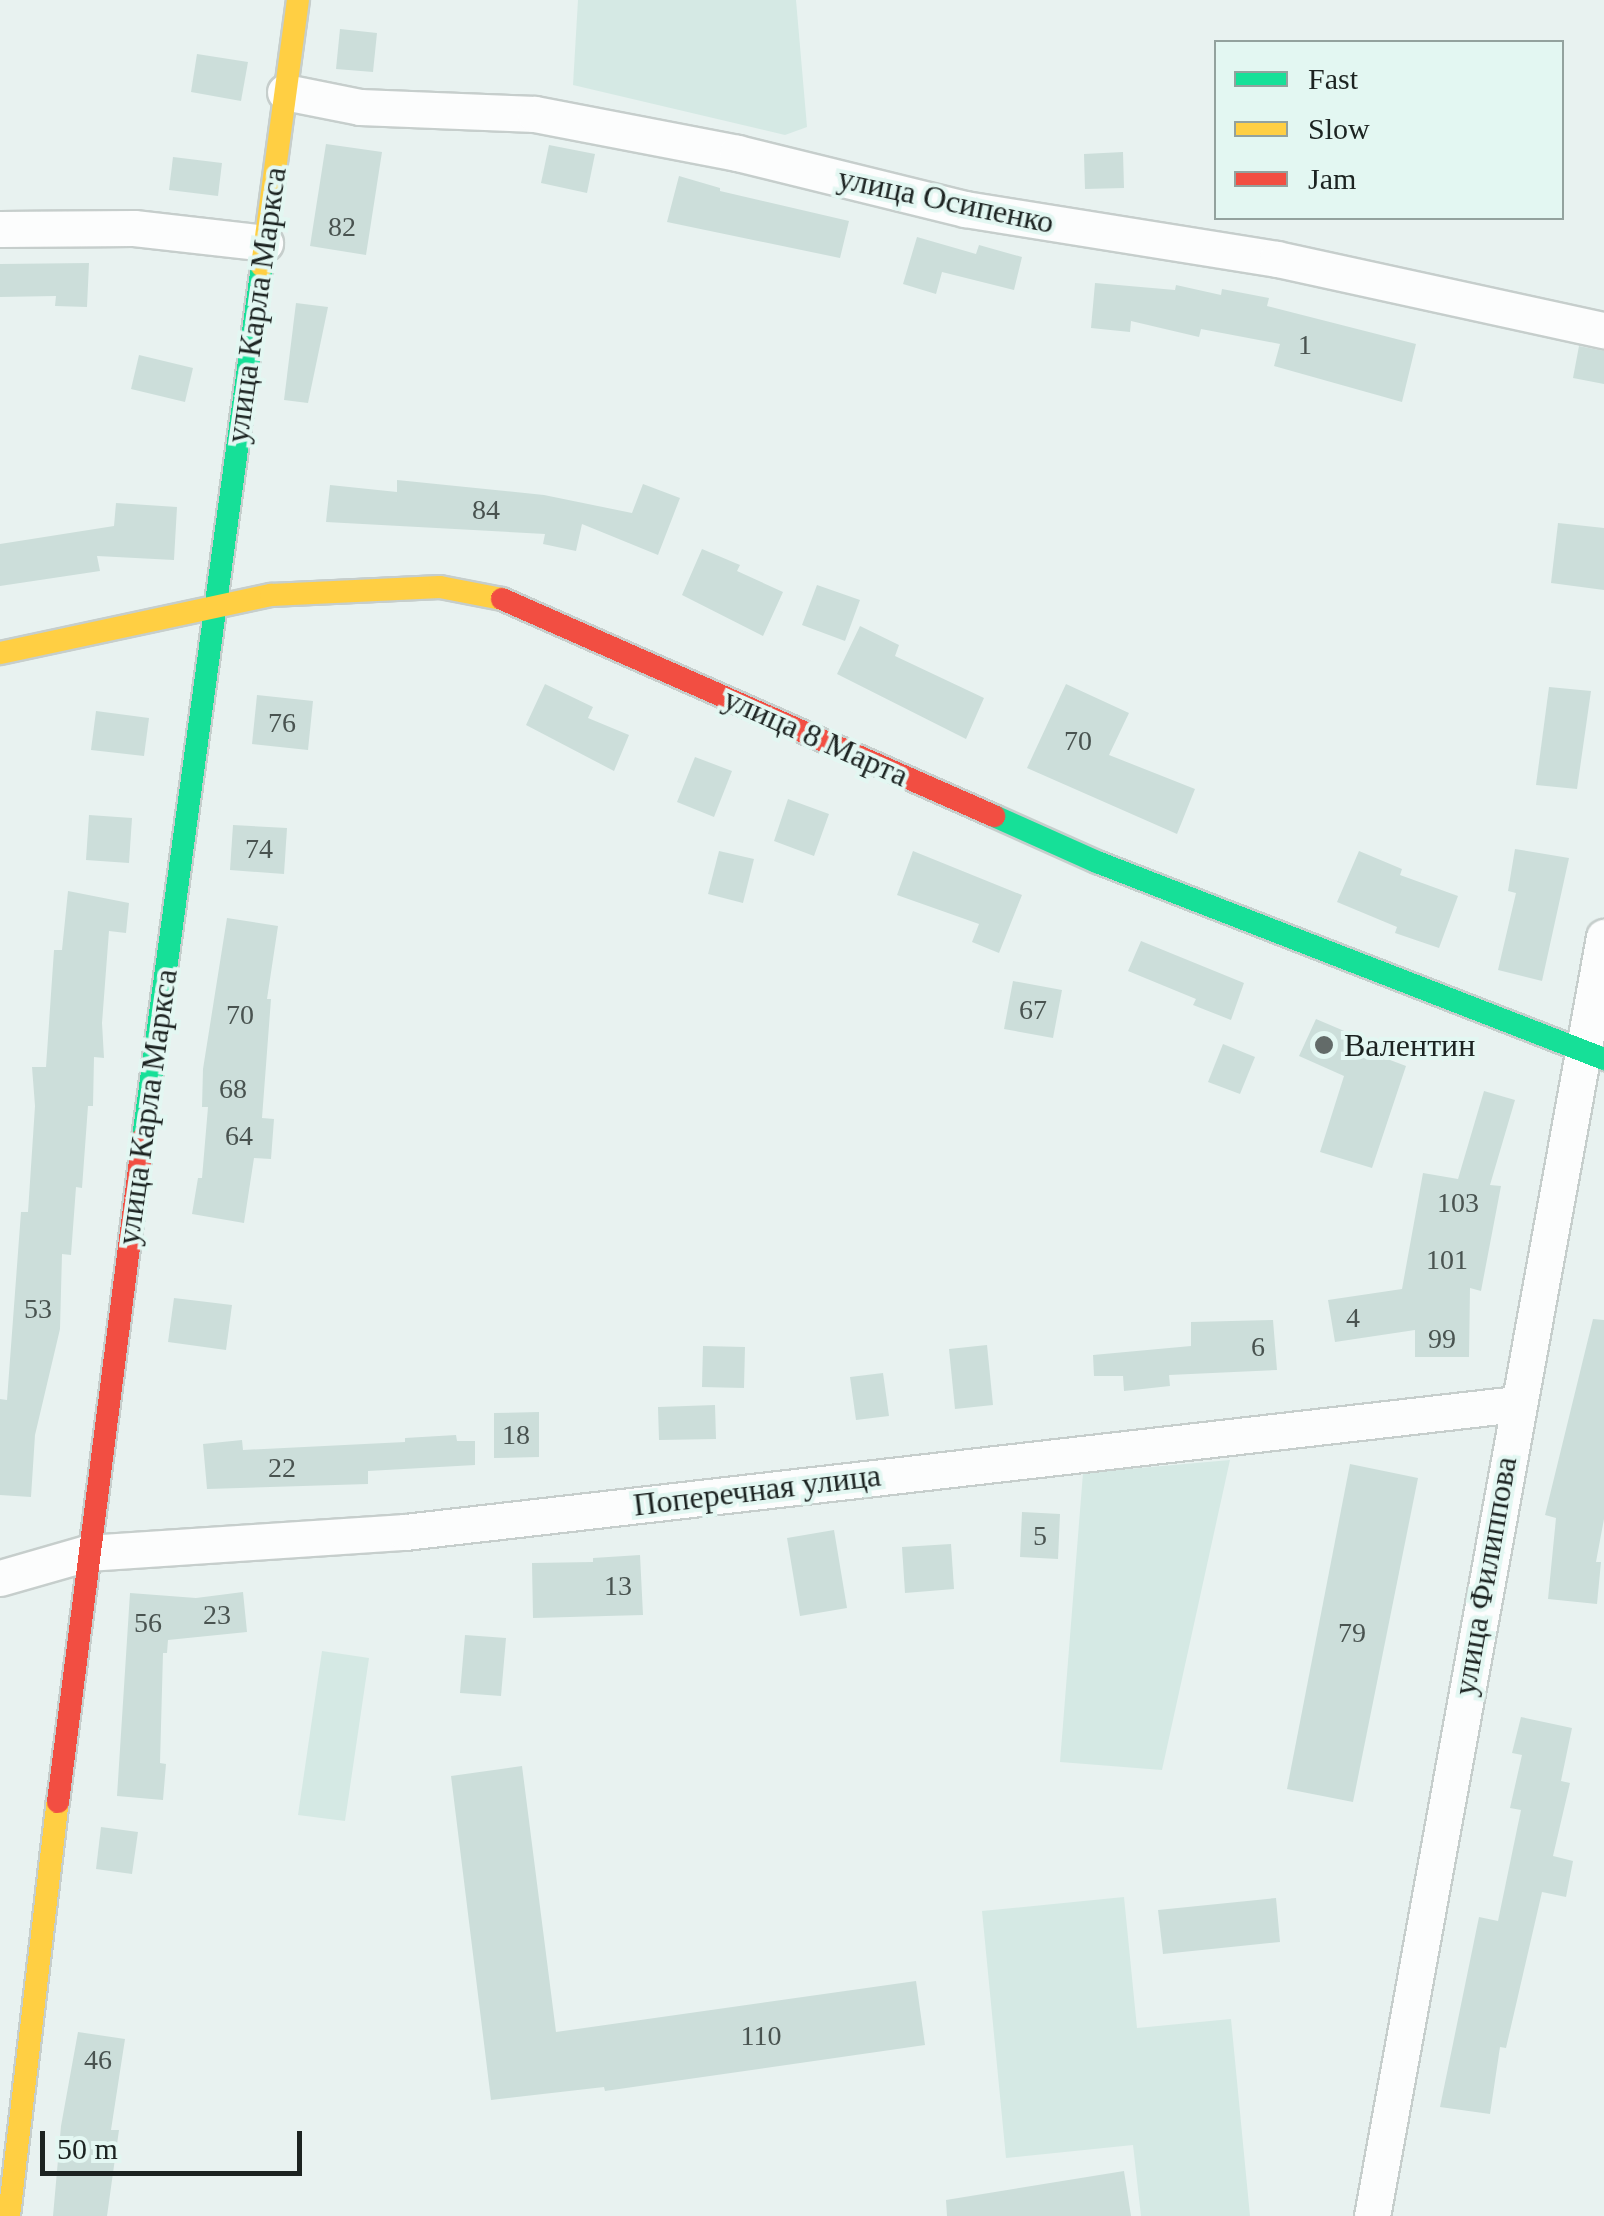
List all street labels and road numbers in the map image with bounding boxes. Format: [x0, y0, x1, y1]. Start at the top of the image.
street label: улица Осипенко [834, 158, 1058, 242]
street label: улица Карла Маркса [218, 165, 294, 445]
street label: улица 8 Марта [718, 679, 914, 795]
street label: улица Карла Маркса [109, 967, 185, 1247]
street label: улица Филиппова [1445, 1454, 1525, 1698]
street label: Поперечная улица [631, 1456, 883, 1524]

